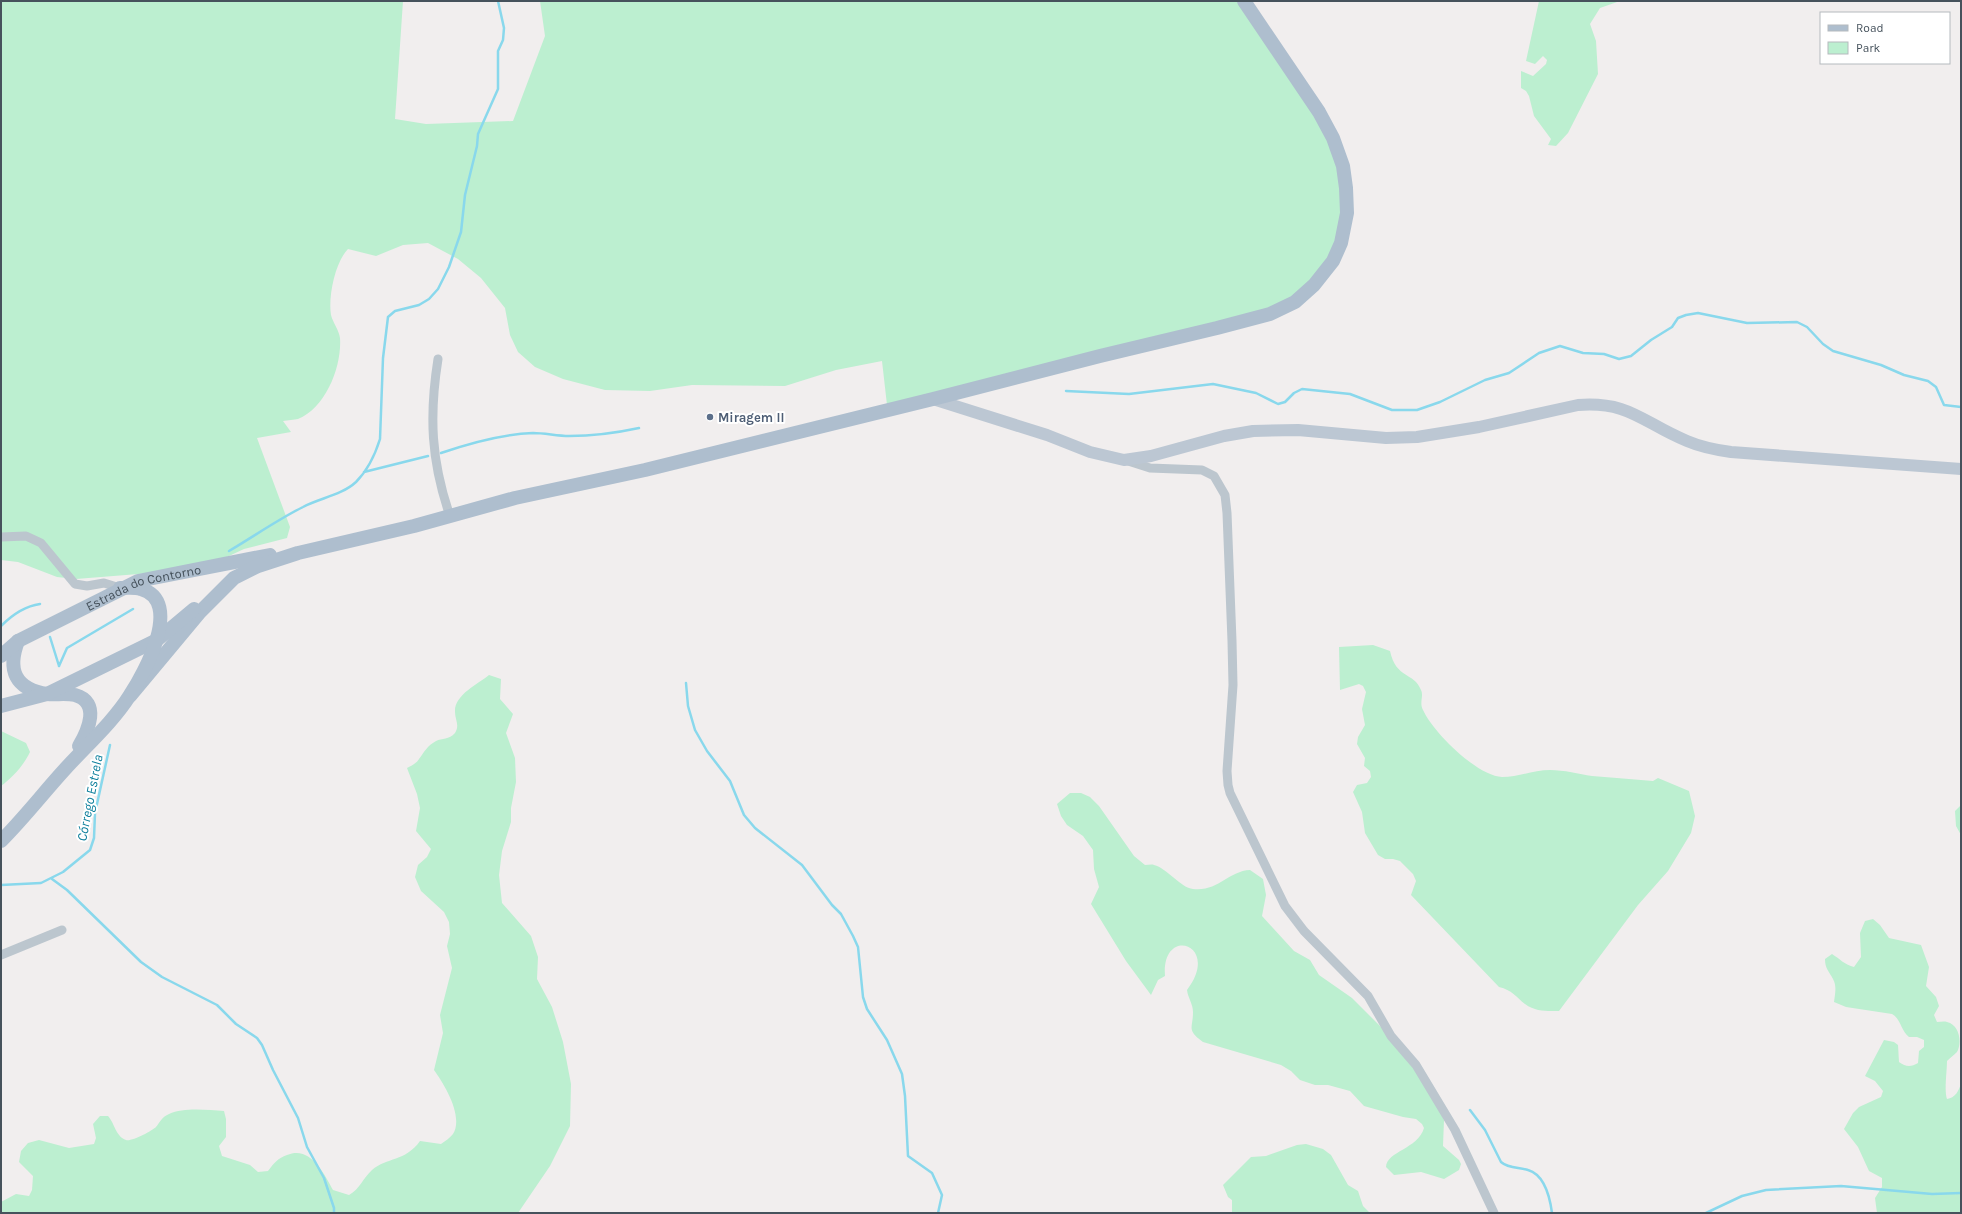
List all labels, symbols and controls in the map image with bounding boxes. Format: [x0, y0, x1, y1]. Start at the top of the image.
legend [1820, 12, 1950, 64]
text: Road [1856, 21, 1884, 35]
text: Park [1856, 41, 1881, 55]
place label: Miragem II [718, 410, 784, 425]
marker: Miragem II [705, 412, 715, 422]
street label: Estrada do Contorno [83, 561, 202, 613]
water label: Córrego Estrela [73, 753, 107, 843]

